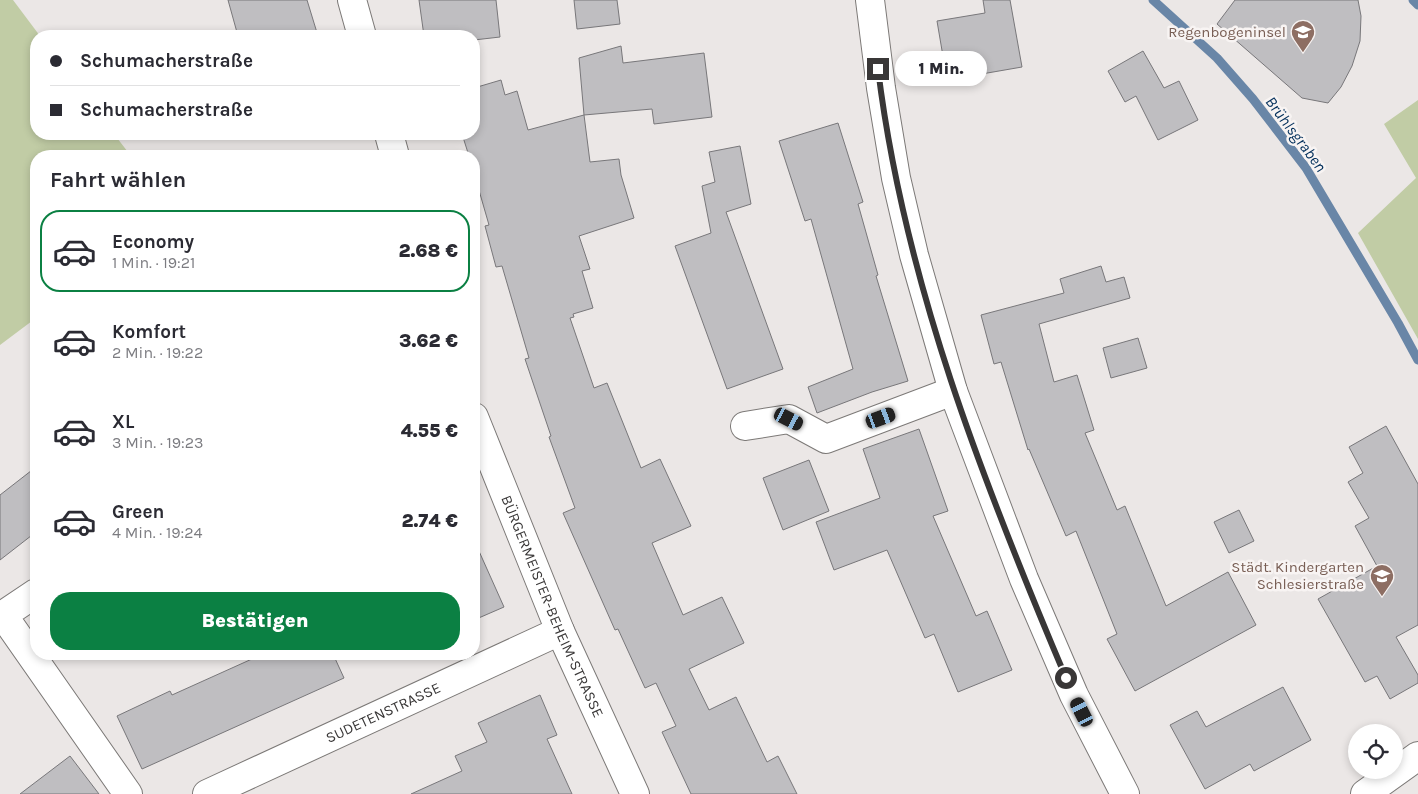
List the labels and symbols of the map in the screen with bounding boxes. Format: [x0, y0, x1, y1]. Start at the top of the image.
school or university icon: Regenbogeninsel [1290, 19, 1316, 53]
place label: Regenbogeninsel [1168, 23, 1286, 41]
callout: 1 Min. [896, 52, 988, 86]
route end [867, 58, 889, 80]
water label: Brühlsgraben [1261, 92, 1331, 176]
car [772, 406, 805, 432]
car [864, 406, 897, 430]
street label: BÜRGERMEISTER-BEHEIM-STRASSE [497, 493, 608, 720]
place label: Städt. Kindergarten Schlesierstraße [1231, 558, 1364, 593]
school or university icon: Städt. Kindergarten Schlesierstraße [1369, 563, 1395, 597]
route start [1055, 667, 1077, 689]
street label: SUDETENSTRASSE [323, 678, 443, 747]
car [1068, 695, 1095, 729]

